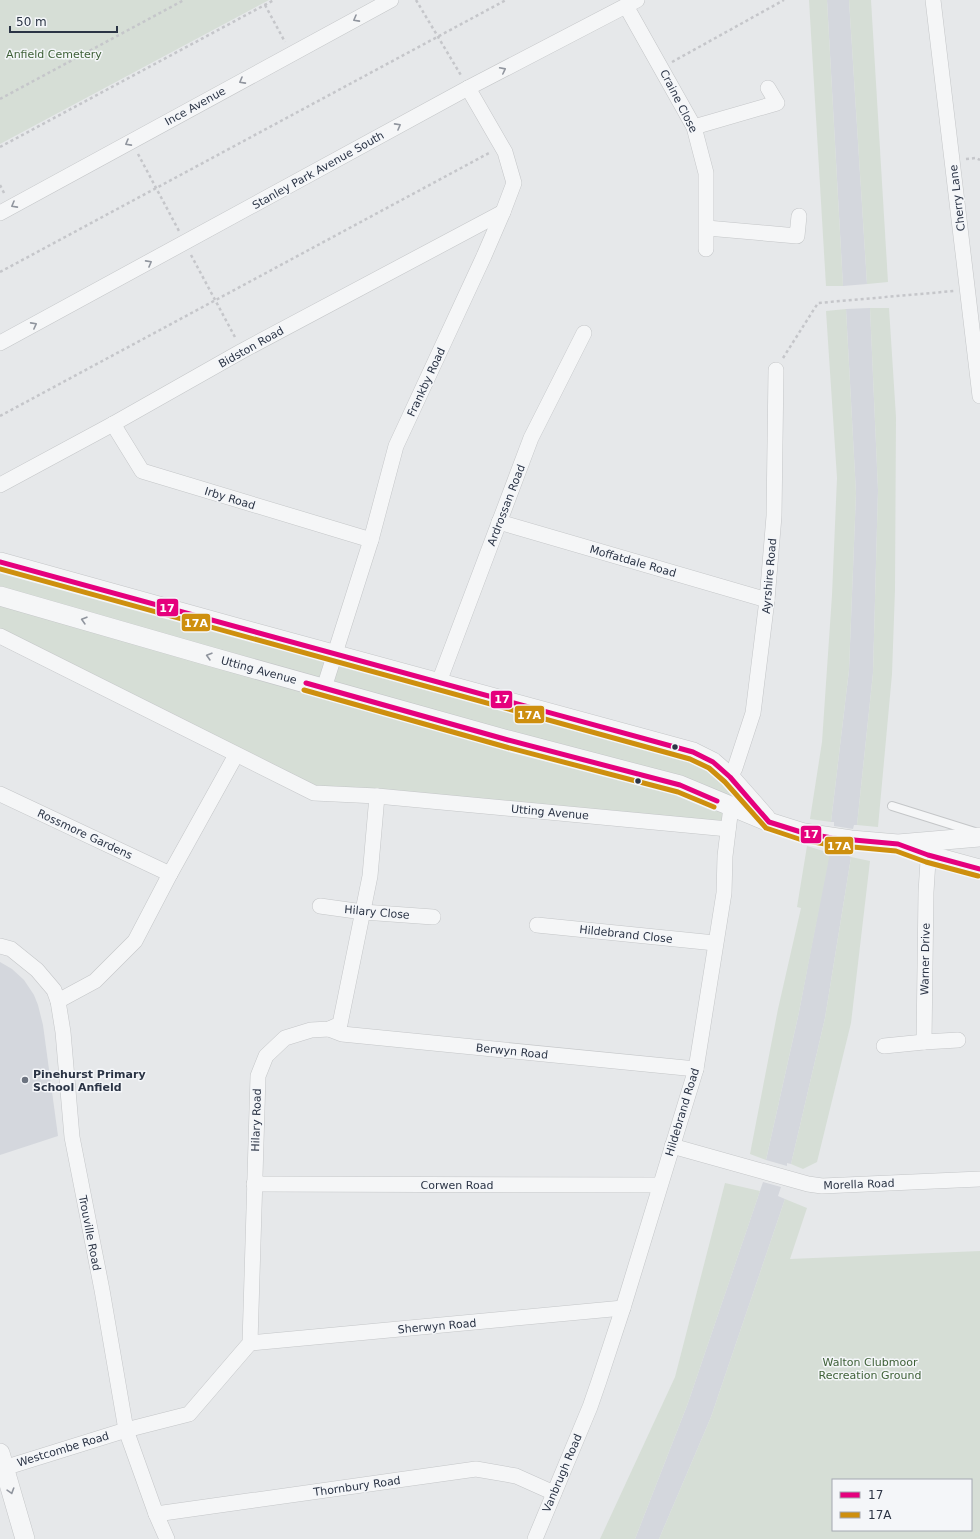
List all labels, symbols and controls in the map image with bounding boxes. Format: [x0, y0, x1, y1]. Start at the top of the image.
scale bar [10, 8, 117, 34]
one-way arrow [353, 14, 361, 21]
text: 50 m [16, 15, 47, 29]
park label: Anfield Cemetery [6, 48, 102, 61]
one-way arrow [499, 67, 506, 75]
street label: Craine Close [657, 67, 700, 135]
one-way arrow [239, 76, 246, 83]
street label: Ince Avenue [163, 84, 228, 128]
one-way arrow [394, 124, 401, 131]
street label: Stanley Park Avenue South [250, 129, 386, 212]
one-way arrow [125, 138, 132, 146]
street label: Cherry Lane [947, 164, 968, 232]
one-way arrow [11, 200, 18, 208]
one-way arrow [144, 260, 152, 268]
one-way arrow [30, 322, 38, 330]
street label: Bidston Road [216, 324, 286, 371]
street label: Frankby Road [405, 346, 448, 419]
street label: Ardrossan Road [485, 463, 528, 548]
street label: Irby Road [203, 485, 257, 512]
street label: Ayrshire Road [760, 538, 779, 614]
street label: Moffatdale Road [588, 543, 678, 580]
line badge: 17 [156, 598, 179, 617]
text: 17 [159, 602, 175, 615]
line badge: 17A [181, 613, 211, 632]
one-way arrow [81, 616, 88, 625]
text: 17A [184, 617, 208, 630]
one-way arrow [206, 652, 213, 661]
street label: Utting Avenue [219, 654, 298, 687]
line badge: 17 [490, 690, 513, 709]
text: 17 [494, 693, 510, 706]
line badge: 17A [514, 705, 545, 724]
text: 17A [517, 709, 541, 722]
unlabelled marker [670, 742, 680, 752]
unlabelled marker [633, 776, 643, 786]
street label: Utting Avenue [511, 803, 590, 822]
street label: Rossmore Gardens [35, 807, 135, 862]
line badge: 17 [800, 825, 822, 844]
text: 17 [803, 828, 819, 841]
line badge: 17A [824, 836, 854, 855]
text: 17A [827, 840, 851, 853]
street label: Hilary Close [344, 903, 410, 922]
street label: Hildebrand Close [579, 923, 673, 946]
street label: Warner Drive [918, 923, 933, 995]
street label: Berwyn Road [475, 1041, 549, 1062]
street label: Hildebrand Road [663, 1067, 702, 1158]
place label: Pinehurst Primary School Anfield [33, 1068, 146, 1094]
marker: Pinehurst Primary School Anfield [20, 1075, 30, 1085]
street label: Hilary Road [249, 1088, 264, 1152]
street label: Morella Road [823, 1177, 895, 1192]
street label: Corwen Road [421, 1179, 493, 1192]
street label: Trouville Road [76, 1193, 103, 1272]
street label: Sherwyn Road [397, 1317, 477, 1336]
park label: Walton Clubmoor Recreation Ground [819, 1356, 921, 1382]
street label: Westcombe Road [16, 1429, 111, 1470]
street label: Vanbrugh Road [540, 1432, 585, 1514]
street label: Thornbury Road [312, 1474, 401, 1499]
legend [832, 1479, 972, 1531]
one-way arrow [6, 1487, 15, 1494]
text: 17 [868, 1488, 883, 1502]
text: 17A [868, 1508, 892, 1522]

